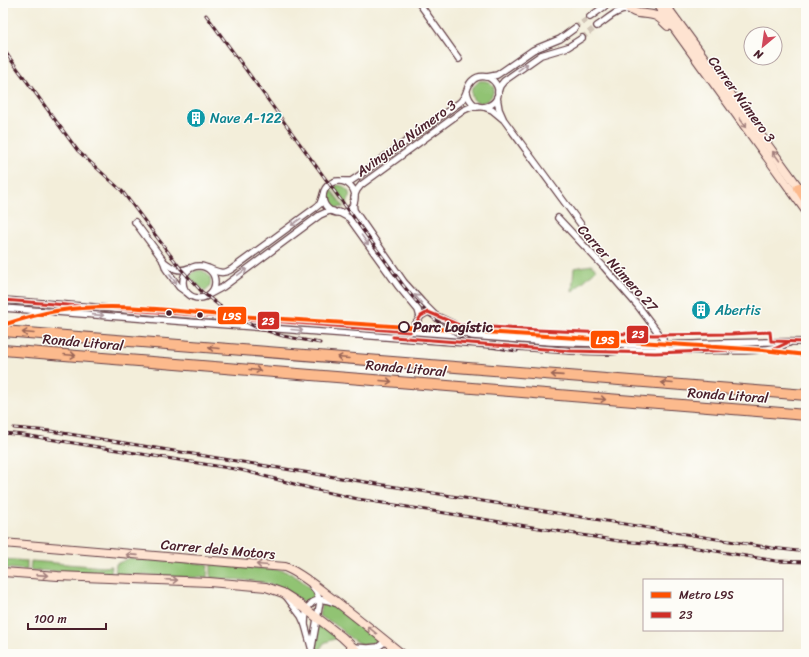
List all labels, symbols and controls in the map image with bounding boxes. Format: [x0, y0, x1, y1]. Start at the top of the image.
north arrow [743, 26, 783, 66]
street label: Carrer Número 3 [705, 52, 779, 146]
one-way arrow [518, 63, 529, 71]
street label: Avinguda Número 3 [350, 93, 462, 184]
place label: Nave A-122 [210, 106, 282, 131]
building icon: Nave A-122 [185, 107, 207, 129]
one-way arrow [739, 118, 747, 129]
one-way arrow [772, 151, 780, 162]
one-way arrow [291, 218, 302, 226]
street label: Carrer Número 27 [571, 219, 665, 319]
one-way arrow [361, 234, 369, 245]
one-way arrow [236, 268, 247, 276]
one-way arrow [169, 274, 178, 285]
one-way arrow [414, 293, 423, 304]
place label: Abertis [714, 298, 761, 323]
building icon: Abertis [690, 299, 712, 321]
line badge: L9S [217, 306, 247, 325]
text: L9S [223, 307, 241, 326]
unlabelled marker [164, 308, 174, 318]
unlabelled marker [195, 310, 205, 320]
line badge: 23 [257, 311, 280, 330]
one-way arrow [91, 312, 104, 319]
text: 23 [261, 312, 275, 331]
place label: Parc Logístic [413, 315, 494, 340]
marker: Parc Logístic [398, 321, 410, 333]
line badge: 23 [626, 325, 649, 344]
text: 23 [631, 325, 645, 344]
street label: Ronda Litoral [41, 327, 125, 359]
one-way arrow [290, 327, 303, 334]
one-way arrow [22, 329, 35, 337]
line badge: L9S [590, 330, 620, 349]
text: L9S [596, 331, 614, 350]
one-way arrow [208, 344, 221, 351]
one-way arrow [63, 352, 76, 359]
street label: Ronda Litoral [364, 353, 448, 385]
one-way arrow [337, 354, 350, 362]
one-way arrow [248, 367, 261, 374]
one-way arrow [551, 371, 564, 378]
one-way arrow [379, 377, 392, 384]
one-way arrow [661, 380, 674, 387]
street label: Ronda Litoral [687, 380, 770, 411]
one-way arrow [593, 396, 606, 403]
street label: Carrer dels Motors [160, 532, 276, 567]
one-way arrow [126, 551, 139, 558]
one-way arrow [256, 562, 269, 569]
one-way arrow [35, 571, 48, 578]
one-way arrow [165, 576, 178, 584]
legend [643, 579, 783, 631]
text: Metro L9S [679, 584, 734, 606]
text: 23 [679, 604, 693, 626]
scale bar [28, 605, 106, 631]
text: 100 m [34, 608, 67, 630]
one-way arrow [366, 625, 377, 634]

